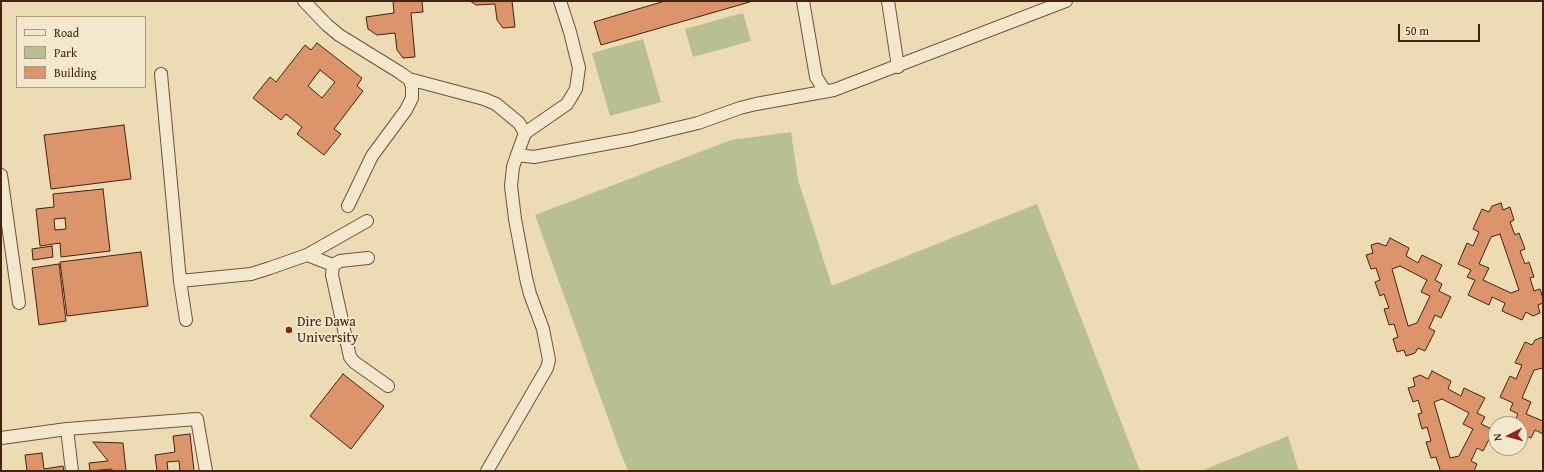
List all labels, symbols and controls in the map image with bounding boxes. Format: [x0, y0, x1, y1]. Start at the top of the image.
legend [16, 16, 146, 88]
scale bar [1400, 16, 1482, 42]
text: 50 m [1405, 22, 1429, 39]
text: Road [54, 24, 79, 41]
text: Park [54, 44, 77, 61]
text: Building [54, 64, 97, 81]
place label: Dire Dawa University [297, 314, 358, 346]
marker: Dire Dawa University [284, 325, 294, 335]
north arrow [1488, 416, 1528, 456]
text: N [1489, 433, 1505, 442]

